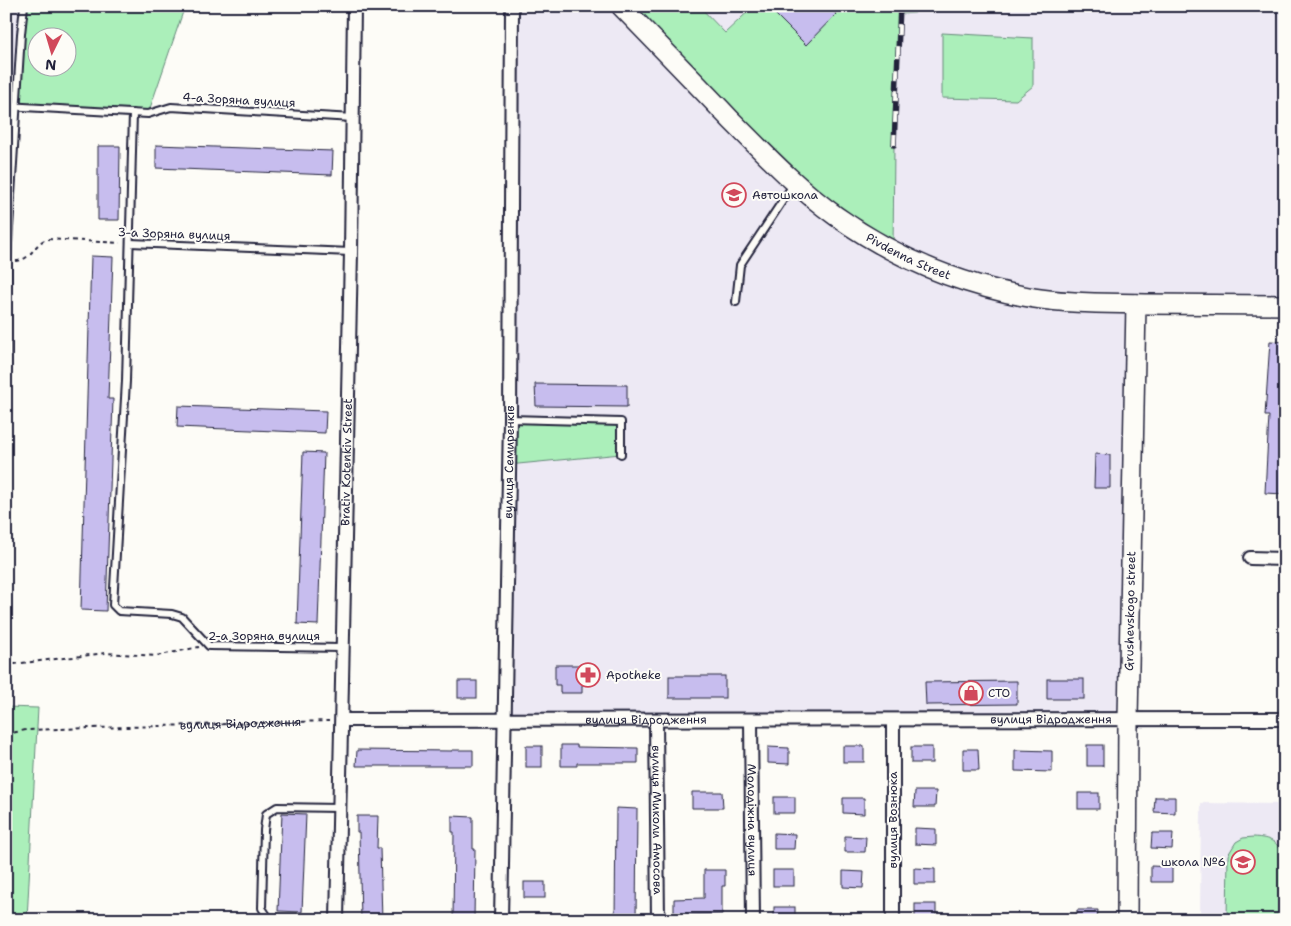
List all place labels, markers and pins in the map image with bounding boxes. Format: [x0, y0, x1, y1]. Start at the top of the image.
school or university icon: Автошкола [721, 182, 747, 208]
place label: Автошкола [752, 187, 819, 203]
pharmacy icon: Apotheke [575, 662, 601, 688]
place label: Apotheke [606, 667, 661, 683]
shop icon: СТО [958, 680, 984, 706]
place label: СТО [988, 685, 1010, 701]
school or university icon: школа №6 [1230, 849, 1256, 875]
place label: школа №6 [1161, 854, 1226, 870]

